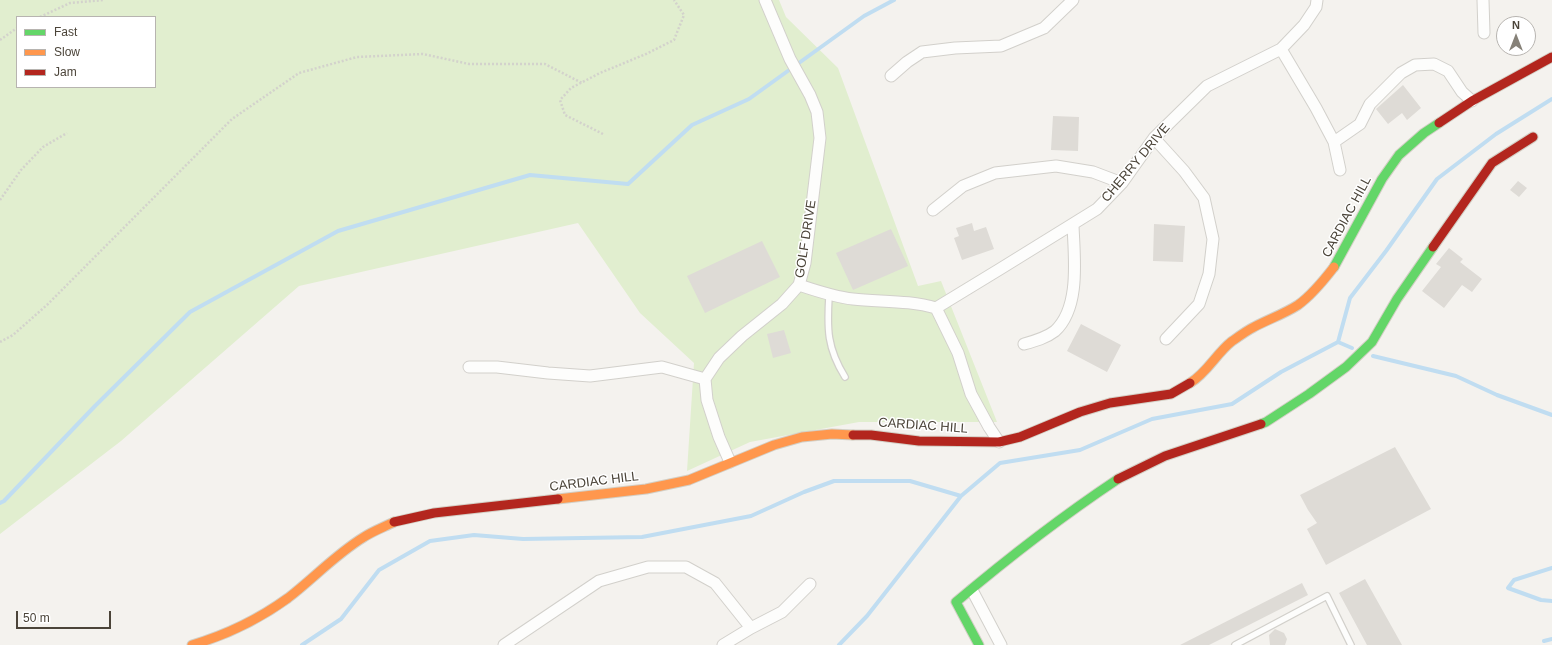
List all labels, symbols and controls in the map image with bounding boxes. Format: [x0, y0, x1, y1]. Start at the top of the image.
legend [16, 16, 156, 88]
north arrow [1496, 16, 1536, 56]
text: N [1512, 19, 1520, 31]
text: Fast [54, 25, 77, 39]
text: Slow [54, 45, 80, 59]
text: Jam [54, 65, 77, 79]
street label: CHERRY DRIVE [1099, 120, 1173, 206]
street label: CARDIAC HILL [1319, 174, 1375, 260]
street label: GOLF DRIVE [792, 199, 820, 279]
street label: CARDIAC HILL [878, 415, 968, 437]
street label: CARDIAC HILL [549, 469, 639, 495]
scale bar [18, 603, 113, 629]
text: 50 m [23, 611, 50, 625]

